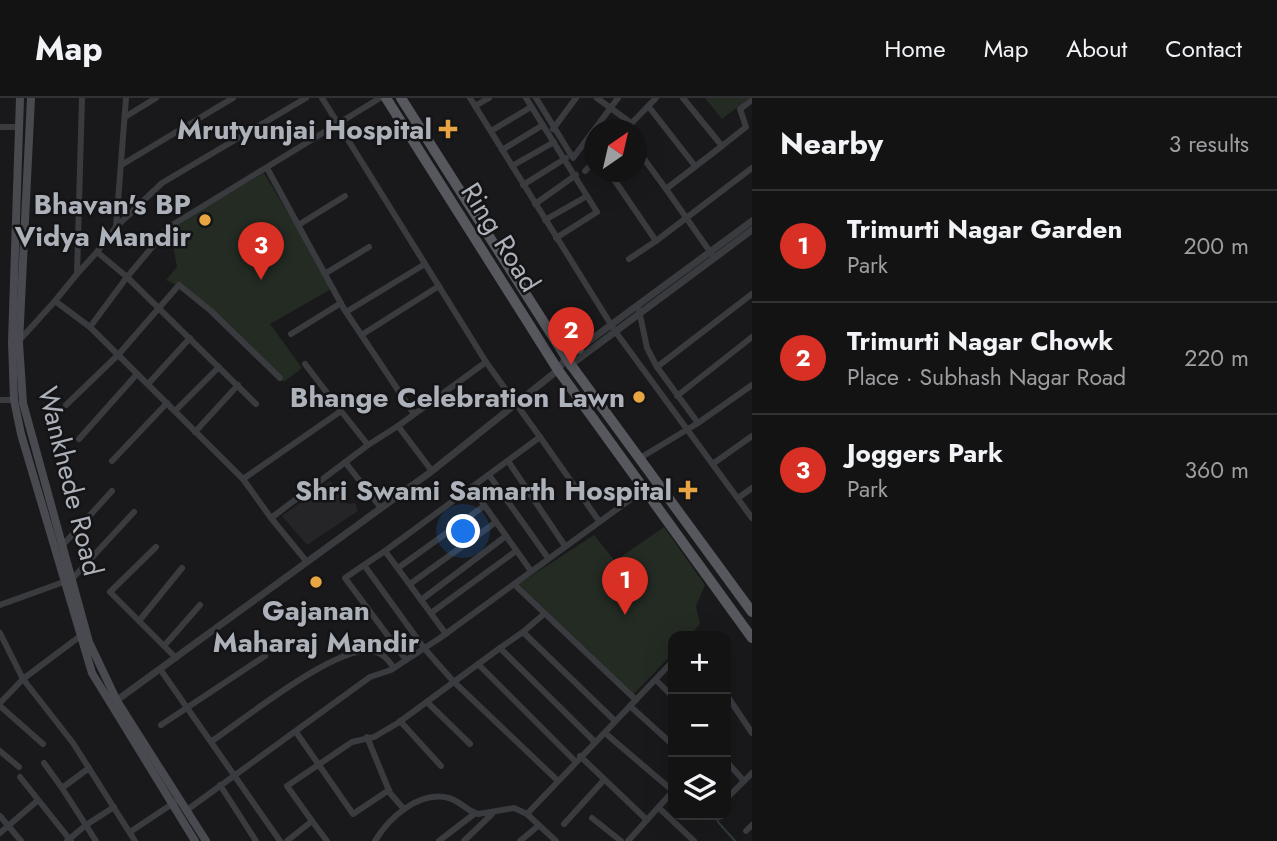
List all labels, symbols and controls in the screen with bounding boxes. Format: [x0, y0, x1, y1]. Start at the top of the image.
text: Map [35, 25, 103, 72]
text: Home [884, 31, 946, 66]
text: Map [984, 31, 1028, 66]
text: About [1066, 31, 1127, 66]
text: Contact [1165, 31, 1242, 66]
place label: Mrutyunjai Hospital [177, 109, 432, 150]
marker: Mrutyunjai Hospital [438, 119, 458, 139]
north arrow [584, 119, 647, 182]
text: Nearby [780, 122, 883, 165]
text: 3 results [1169, 127, 1249, 161]
street label: Ring Road [451, 174, 550, 300]
place label: Bhavan's BP Vidya Mandir [14, 184, 191, 257]
text: Trimurti Nagar Garden [847, 210, 1122, 248]
marker: Bhavan's BP Vidya Mandir [197, 212, 213, 228]
pin: 3 [238, 222, 284, 280]
text: 1 [797, 229, 809, 263]
text: 200 m [1183, 229, 1249, 263]
text: Park [847, 248, 888, 282]
pin: 2 [548, 307, 594, 365]
text: Trimurti Nagar Chowk [847, 322, 1113, 360]
text: 2 [795, 341, 811, 375]
text: 220 m [1184, 341, 1249, 375]
text: Place · Subhash Nagar Road [847, 360, 1126, 394]
place label: Bhange Celebration Lawn [290, 377, 625, 418]
street label: Wankhede Road [27, 382, 114, 580]
marker: Bhange Celebration Lawn [631, 389, 647, 405]
text: Joggers Park [847, 434, 1003, 472]
text: 3 [796, 453, 810, 487]
text: 360 m [1185, 453, 1249, 487]
place label: Shri Swami Samarth Hospital [295, 470, 672, 511]
text: Park [847, 472, 888, 506]
marker: Shri Swami Samarth Hospital [678, 480, 698, 500]
your location [446, 514, 480, 548]
pin: 1 [602, 557, 648, 615]
marker: Gajanan Maharaj Mandir [308, 574, 324, 590]
place label: Gajanan Maharaj Mandir [213, 590, 420, 663]
map controls [668, 631, 731, 820]
button: + [668, 631, 731, 694]
button: − [668, 694, 731, 757]
button: layers [668, 757, 731, 820]

